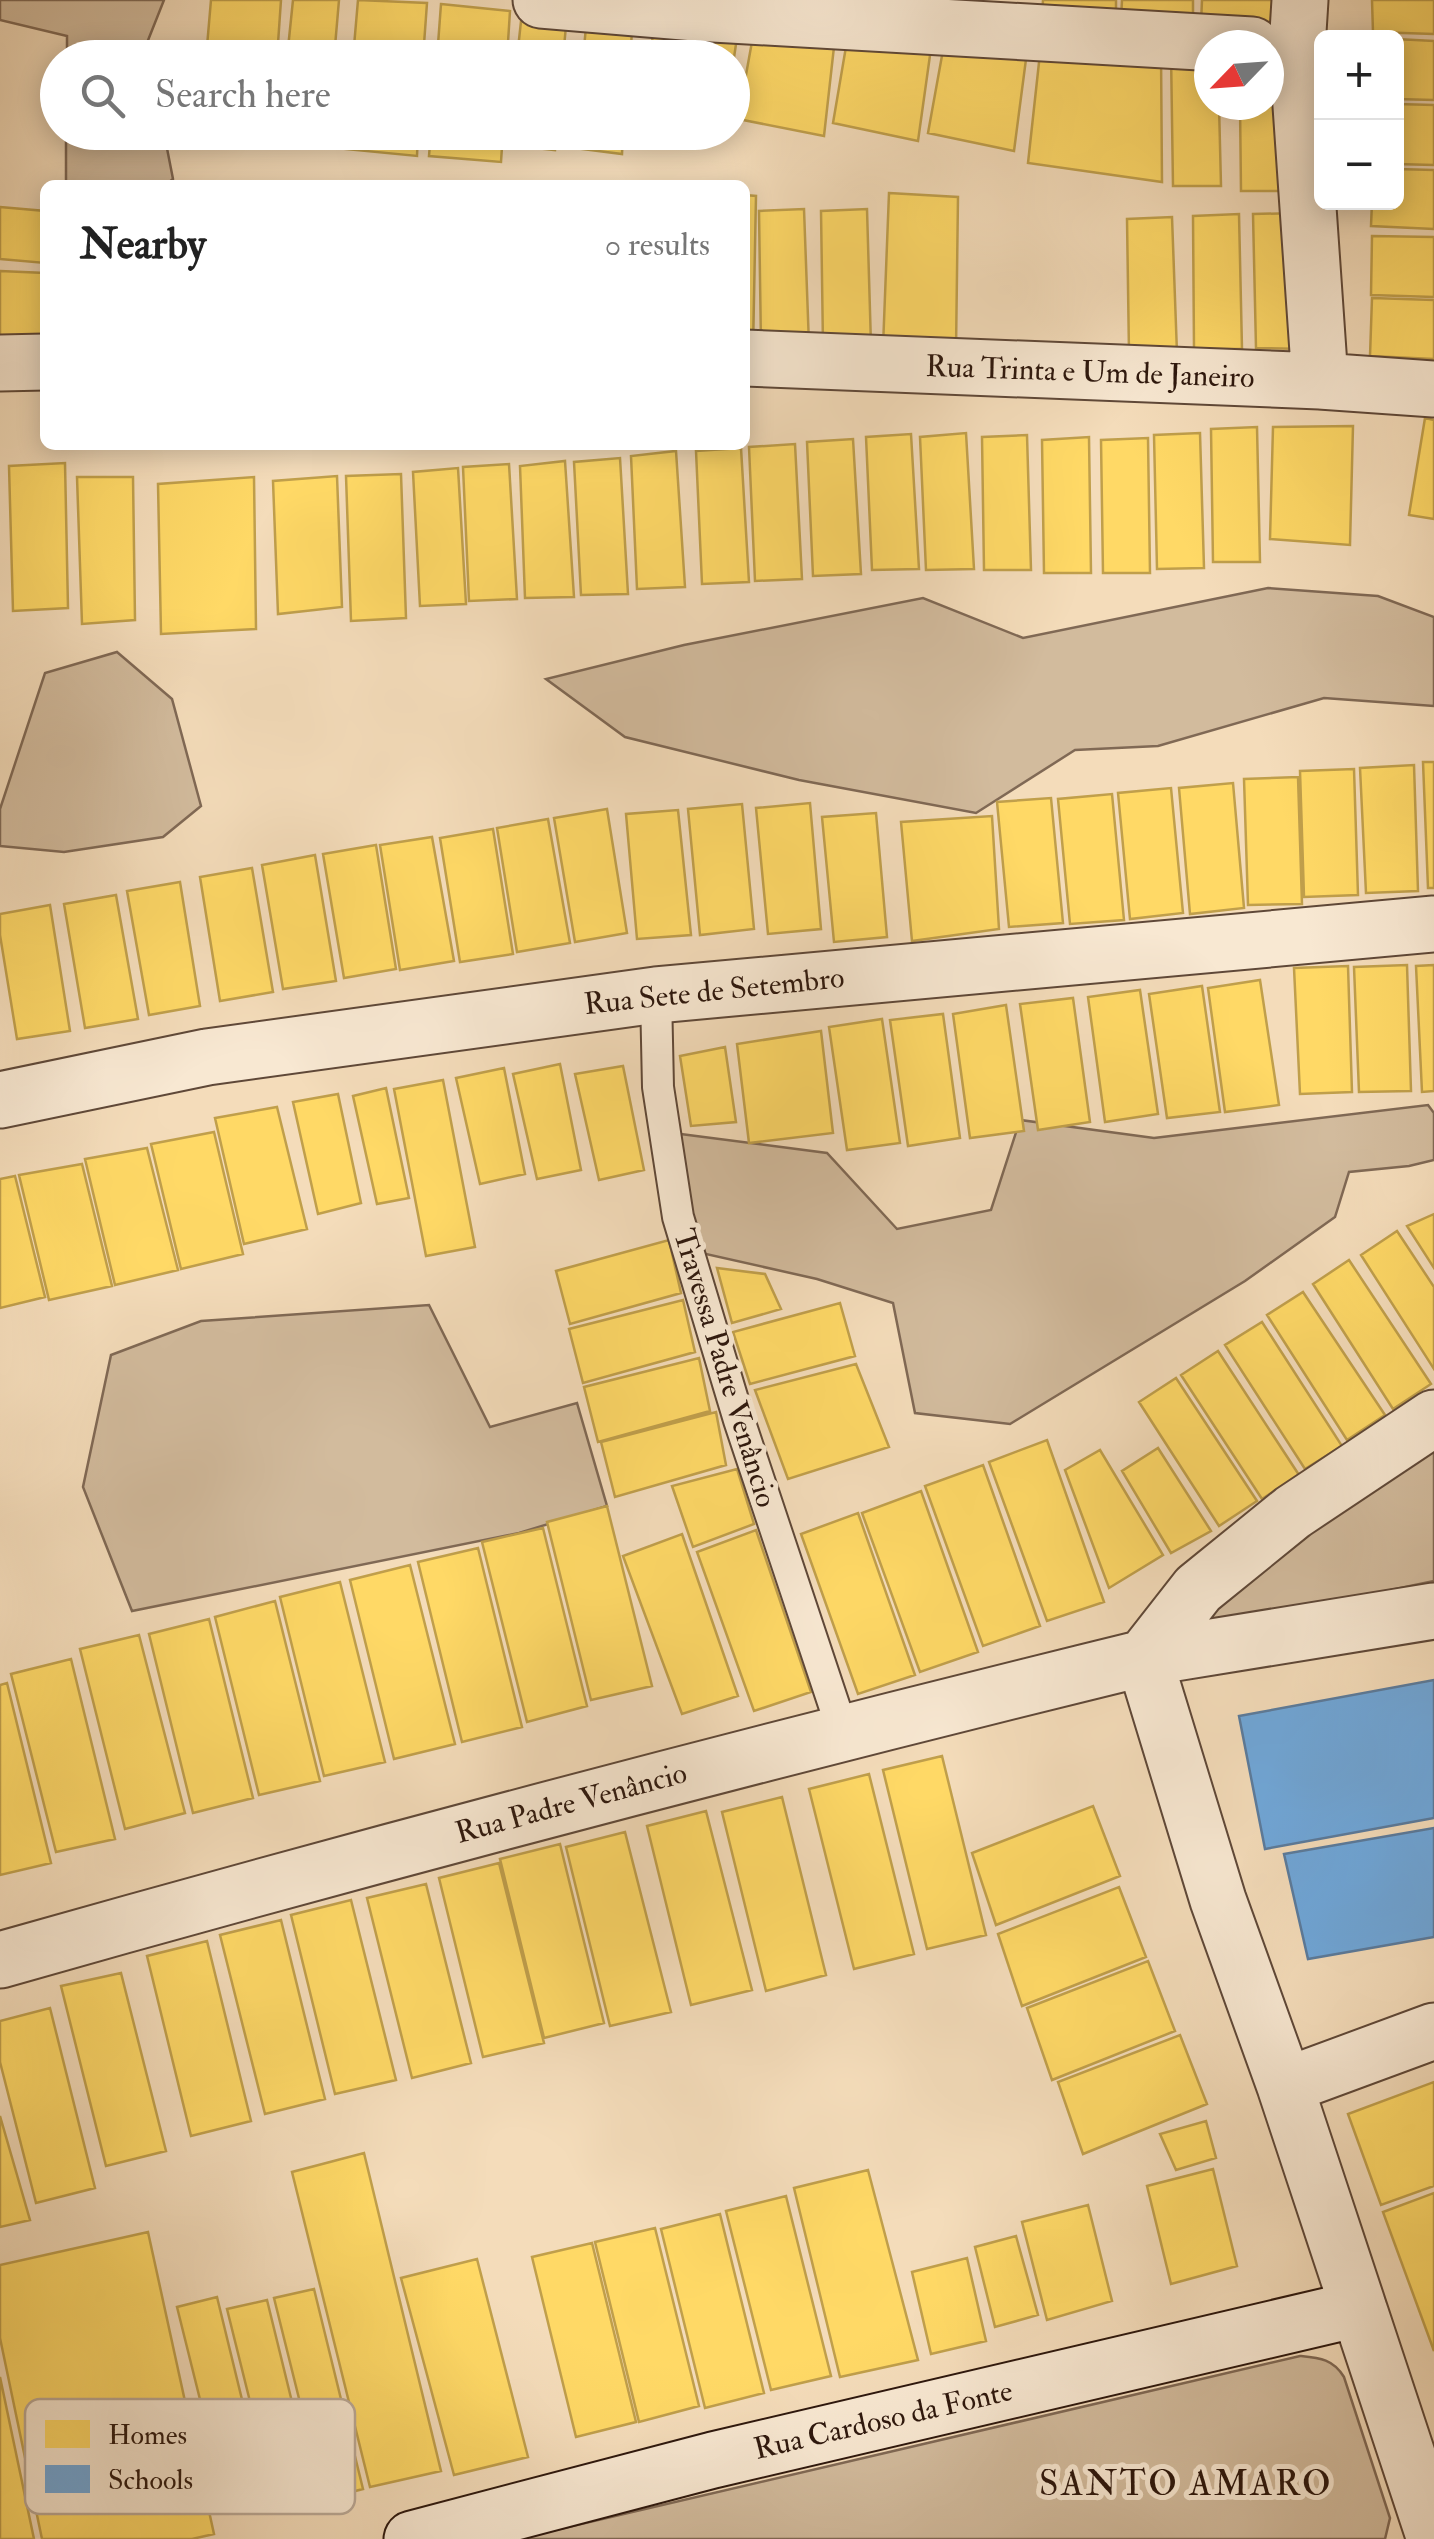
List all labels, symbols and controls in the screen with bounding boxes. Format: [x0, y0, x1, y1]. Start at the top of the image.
north arrow [1194, 30, 1284, 120]
map controls [1314, 30, 1404, 210]
button: + [1314, 30, 1404, 120]
search box [40, 40, 750, 150]
icon: search [75, 68, 130, 123]
text: Search here [155, 71, 331, 119]
button: − [1314, 120, 1404, 210]
text: Nearby [80, 219, 206, 271]
text: 0 results [605, 225, 710, 265]
street label: Rua Trinta e Um de Janeiro [925, 348, 1255, 396]
street label: Rua Sete de Setembro [582, 959, 846, 1023]
street label: Travessa Padre Venâncio [665, 1224, 785, 1512]
street label: Rua Padre Venâncio [451, 1754, 691, 1852]
street label: Rua Cardoso da Fonte [750, 2372, 1016, 2468]
legend [25, 2399, 355, 2514]
text: Homes [108, 2418, 187, 2453]
district label: SANTO AMARO [1039, 2462, 1333, 2506]
text: Schools [108, 2463, 193, 2498]

